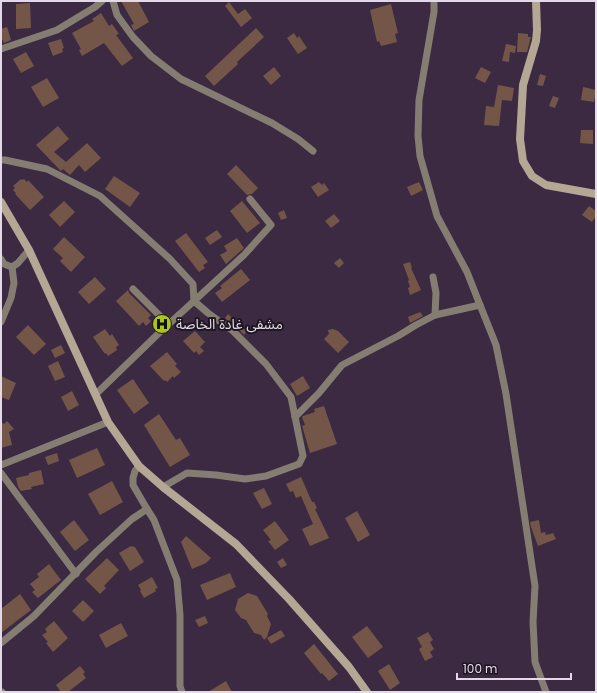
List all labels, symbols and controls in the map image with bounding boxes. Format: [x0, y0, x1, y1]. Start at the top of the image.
hospital icon: مشفى غادة الخاصة [151, 313, 173, 335]
place label: مشفى غادة الخاصة [176, 314, 283, 334]
scale bar [457, 655, 571, 681]
text: 100 m [463, 660, 497, 677]

